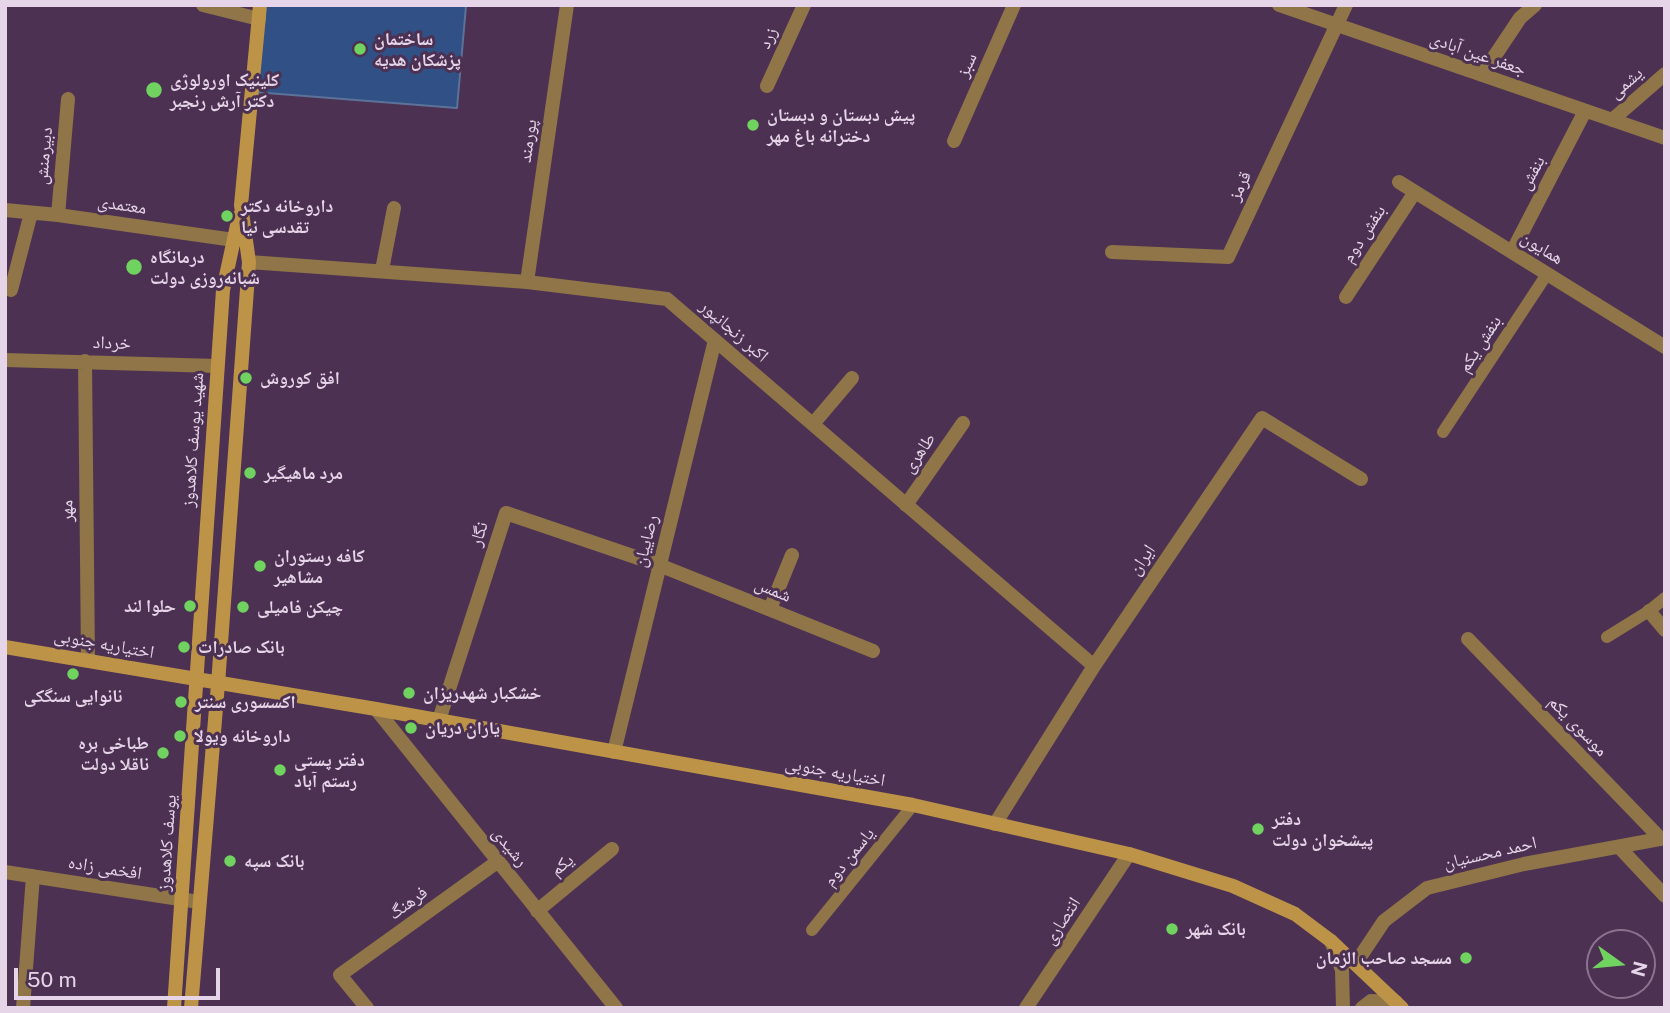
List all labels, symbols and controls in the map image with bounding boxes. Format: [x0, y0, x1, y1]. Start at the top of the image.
street label: زرد [754, 24, 782, 52]
street label: جعفر عین آبادی [1427, 27, 1529, 81]
place label: ساختمان پزشکان هدیه [374, 28, 461, 70]
marker: ساختمان پزشکان هدیه [352, 41, 368, 57]
street label: سبز [952, 49, 982, 81]
street label: یشمی [1605, 62, 1647, 104]
place label: کلینیک اورولوژی دکتر آرش رنجبر [170, 69, 279, 112]
marker: کلینیک اورولوژی دکتر آرش رنجبر [144, 80, 164, 100]
place label: پیش دبستان و دبستان دخترانه باغ مهر [767, 104, 915, 146]
marker: پیش دبستان و دبستان دخترانه باغ مهر [745, 117, 761, 133]
street label: پورمند [514, 118, 542, 164]
street label: دبیرمنش [31, 126, 57, 186]
street label: بنفش [1514, 152, 1550, 194]
street label: قرمز [1224, 168, 1256, 204]
street label: معتمدی [96, 191, 148, 219]
place label: داروخانه دکتر تقدسی نیا [241, 195, 333, 238]
street label: بنفش دوم [1337, 201, 1391, 267]
marker: داروخانه دکتر تقدسی نیا [219, 208, 235, 224]
street label: همایون [1517, 227, 1567, 269]
place label: درمانگاه شبانه‌روزی دولت [150, 246, 260, 288]
marker: درمانگاه شبانه‌روزی دولت [124, 257, 144, 277]
street label: اکبر زنجانپور [695, 295, 773, 367]
street label: بنفش یکم [1454, 311, 1506, 377]
street label: خرداد [93, 332, 131, 354]
place label: افق کوروش [260, 367, 340, 389]
marker: افق کوروش [238, 370, 254, 386]
street label: شهید یوسف کلاهدوز [178, 372, 208, 508]
street label: طاهری [898, 429, 940, 477]
place label: مرد ماهیگیر [264, 462, 343, 484]
marker: مرد ماهیگیر [242, 465, 258, 481]
street label: مهر [56, 500, 78, 522]
street label: رضاییان [629, 512, 663, 570]
street label: نگار [465, 519, 493, 549]
street label: ایران [1124, 540, 1160, 580]
place label: کافه رستوران مشاهیر [274, 545, 365, 588]
marker: کافه رستوران مشاهیر [252, 558, 268, 574]
street label: شمس [752, 573, 794, 607]
place label: حلوا لند [124, 595, 176, 617]
place label: چیکن فامیلی [257, 596, 343, 618]
marker: حلوا لند [182, 598, 198, 614]
marker: چیکن فامیلی [235, 599, 251, 615]
street label: اختیاریه جنوبی [52, 625, 156, 663]
place label: بانک صادرات [198, 636, 285, 658]
marker: بانک صادرات [176, 639, 192, 655]
marker: نانوایی سنگکی [65, 666, 81, 682]
place label: خشکبار شهدریزان [423, 682, 541, 704]
place label: نانوایی سنگکی [24, 685, 122, 707]
marker: خشکبار شهدریزان [401, 685, 417, 701]
place label: اکسسوری سنتر [195, 691, 296, 713]
street label: موسوی یکم [1544, 691, 1612, 761]
marker: اکسسوری سنتر [173, 694, 189, 710]
place label: یاران دریان [425, 717, 500, 739]
marker: یاران دریان [403, 720, 419, 736]
place label: داروخانه ویولا [194, 725, 291, 747]
marker: داروخانه ویولا [172, 728, 188, 744]
place label: طباخی بره ناقلا دولت [78, 732, 149, 774]
marker: طباخی بره ناقلا دولت [155, 745, 171, 761]
place label: دفتر پستی رستم آباد [294, 749, 365, 792]
street label: اختیاریه جنوبی [783, 753, 887, 791]
marker: دفتر پستی رستم آباد [272, 762, 288, 778]
street label: یوسف کلاهدوز [153, 794, 181, 892]
place label: دفتر پیشخوان دولت [1272, 808, 1373, 850]
marker: دفتر پیشخوان دولت [1250, 821, 1266, 837]
street label: رشیدی [487, 823, 533, 871]
street label: یاسمن دوم [819, 823, 879, 891]
street label: احمد محسنیان [1441, 832, 1539, 874]
street label: یکم [546, 849, 578, 881]
place label: بانک سپه [244, 850, 304, 872]
street label: افخمی زاده [67, 852, 143, 884]
marker: بانک سپه [222, 853, 238, 869]
street label: فرهنگ [384, 882, 432, 924]
street label: انتصاری [1039, 893, 1085, 949]
place label: بانک شهر [1186, 918, 1246, 940]
marker: بانک شهر [1164, 921, 1180, 937]
north arrow [1586, 929, 1656, 999]
place label: مسجد صاحب الزمان [1316, 947, 1452, 969]
marker: مسجد صاحب الزمان [1458, 950, 1474, 966]
scale bar [18, 954, 224, 998]
text: N [1627, 959, 1652, 979]
text: 50 m [27, 967, 77, 992]

